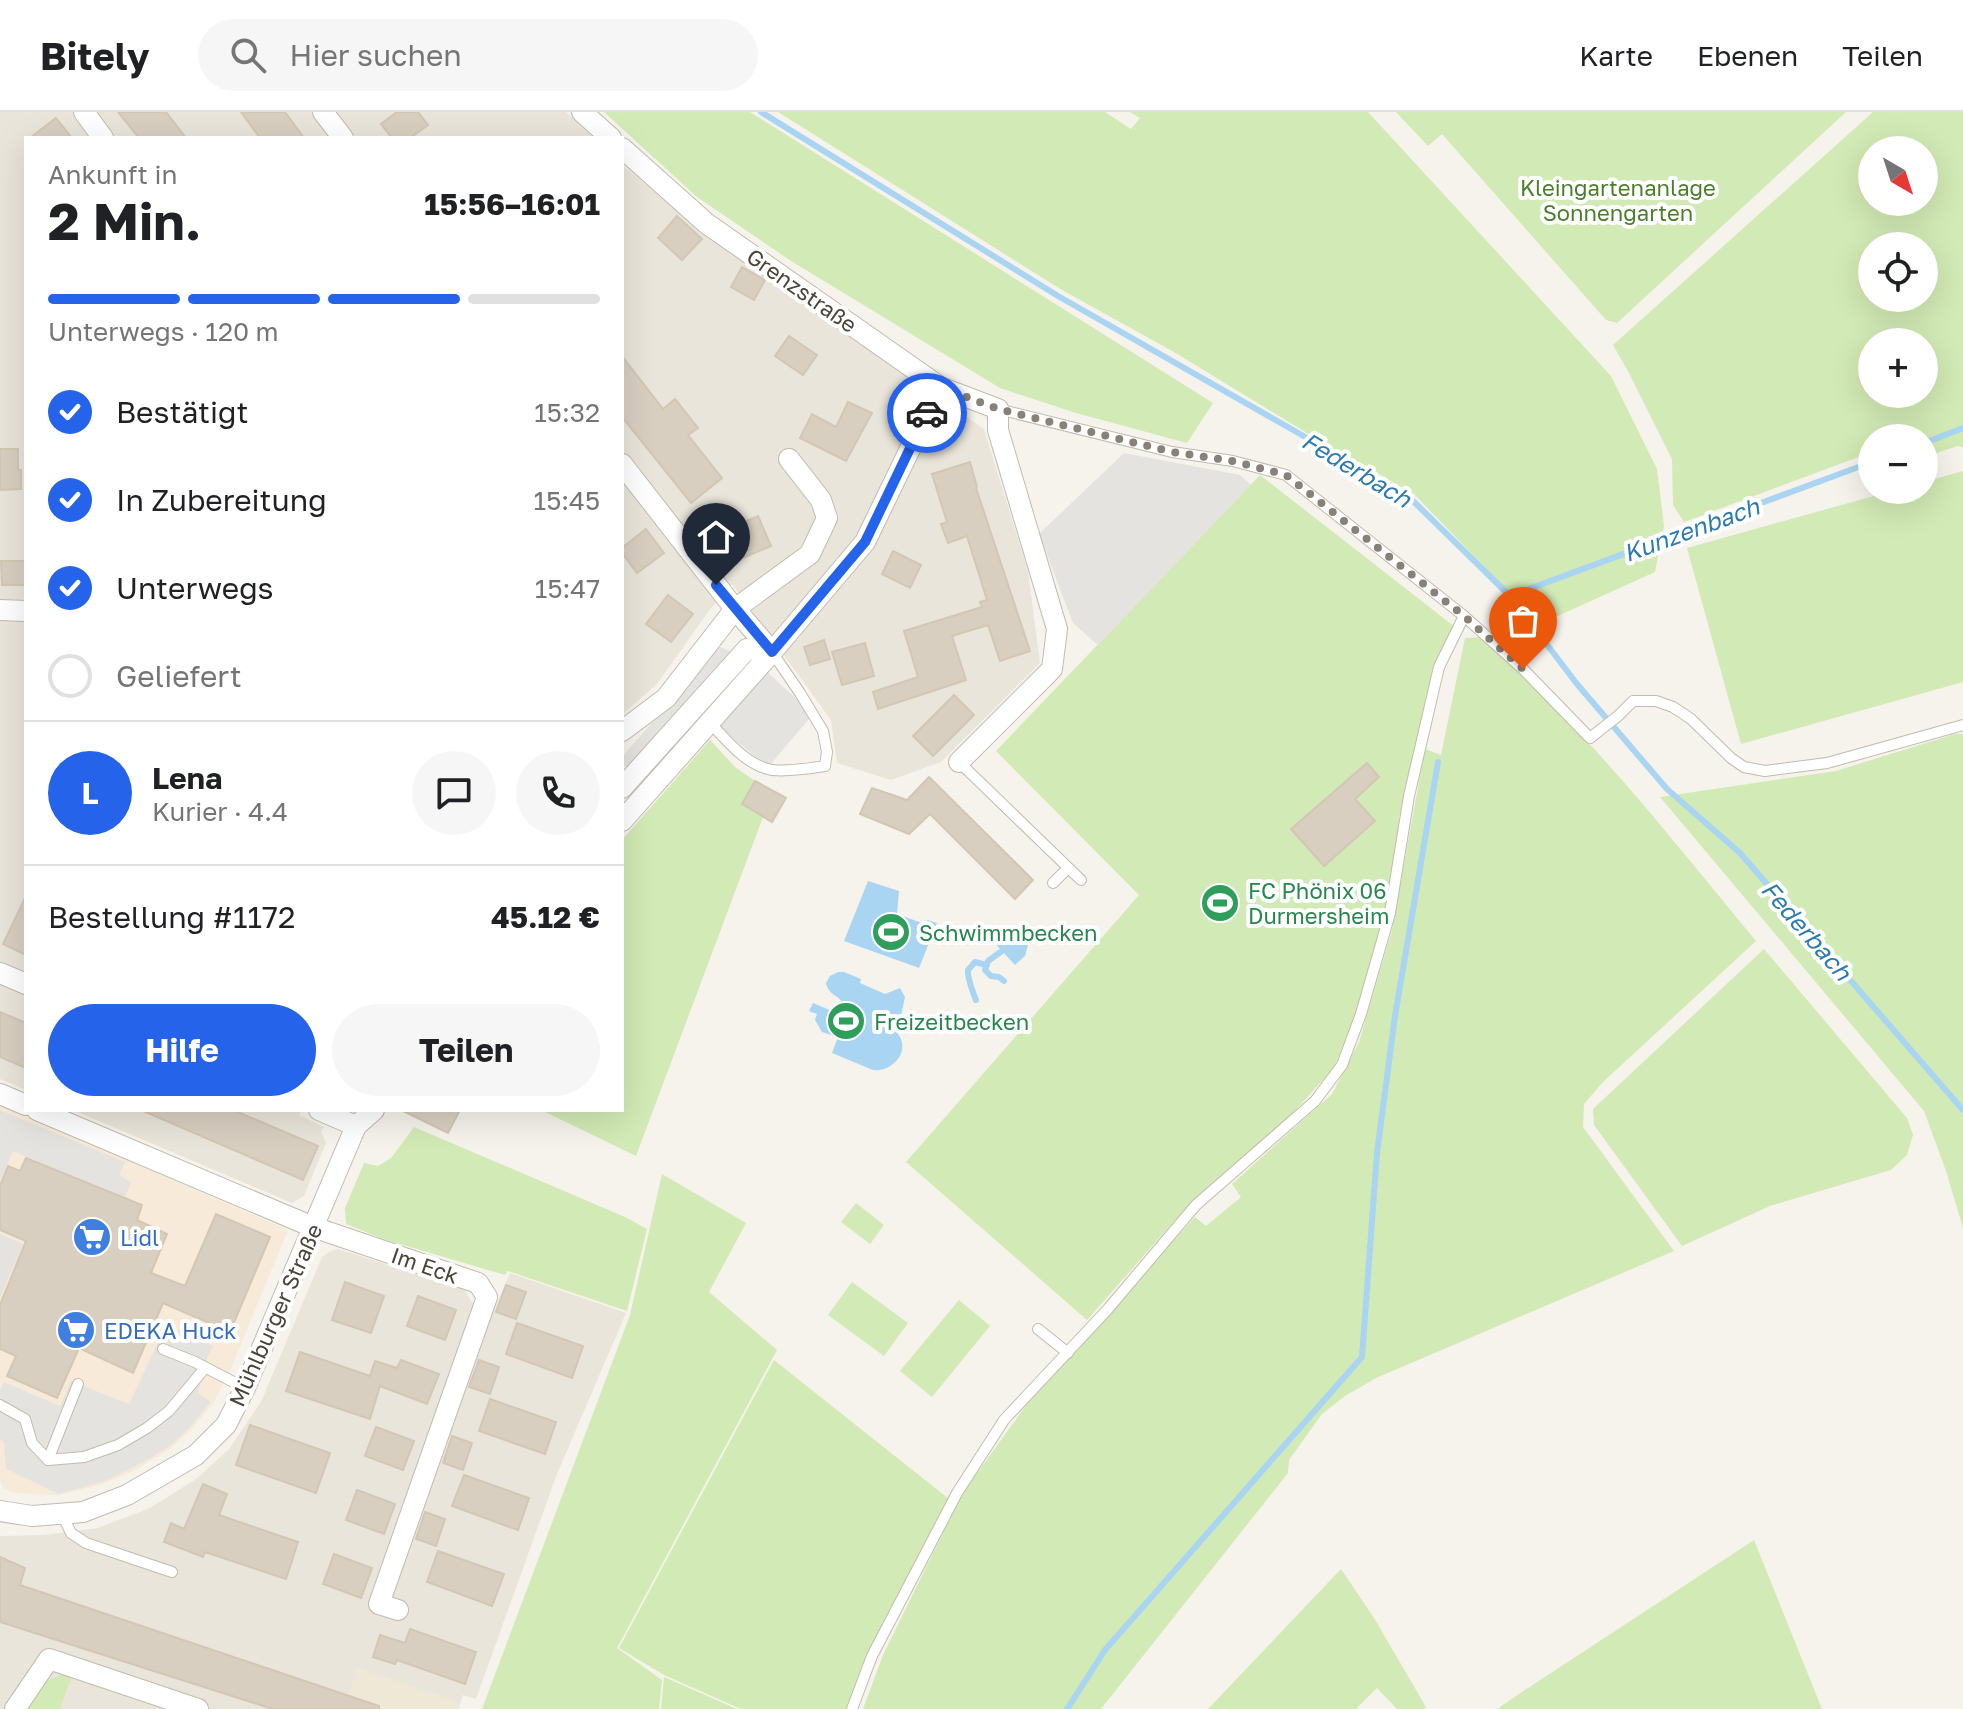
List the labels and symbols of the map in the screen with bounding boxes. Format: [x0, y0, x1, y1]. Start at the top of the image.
north arrow [1858, 136, 1938, 216]
park label: Kleingartenanlage Sonnengarten [1520, 174, 1716, 226]
street label: Grenzstraße [742, 242, 862, 338]
courier [887, 373, 967, 453]
water label: Federbach [1297, 425, 1418, 514]
water label: Kunzenbach [1619, 491, 1764, 567]
pin [682, 503, 750, 585]
pin [1489, 587, 1557, 669]
water label: Federbach [1756, 874, 1859, 987]
place label: FC Phönix 06 Durmersheim [1248, 877, 1389, 929]
sports icon: FC Phönix 06 Durmersheim [1199, 882, 1241, 924]
sports icon: Schwimmbecken [870, 911, 912, 953]
place label: Schwimmbecken [919, 919, 1098, 946]
sports icon: Freizeitbecken [825, 1000, 867, 1042]
place label: Freizeitbecken [874, 1008, 1029, 1035]
supermarket icon: Lidl [71, 1216, 113, 1258]
street label: Mühlburger Straße [223, 1219, 327, 1411]
place label: Lidl [120, 1224, 159, 1251]
street label: Im Eck [388, 1241, 462, 1289]
supermarket icon: EDEKA Huck [55, 1309, 97, 1351]
place label: EDEKA Huck [104, 1317, 237, 1344]

